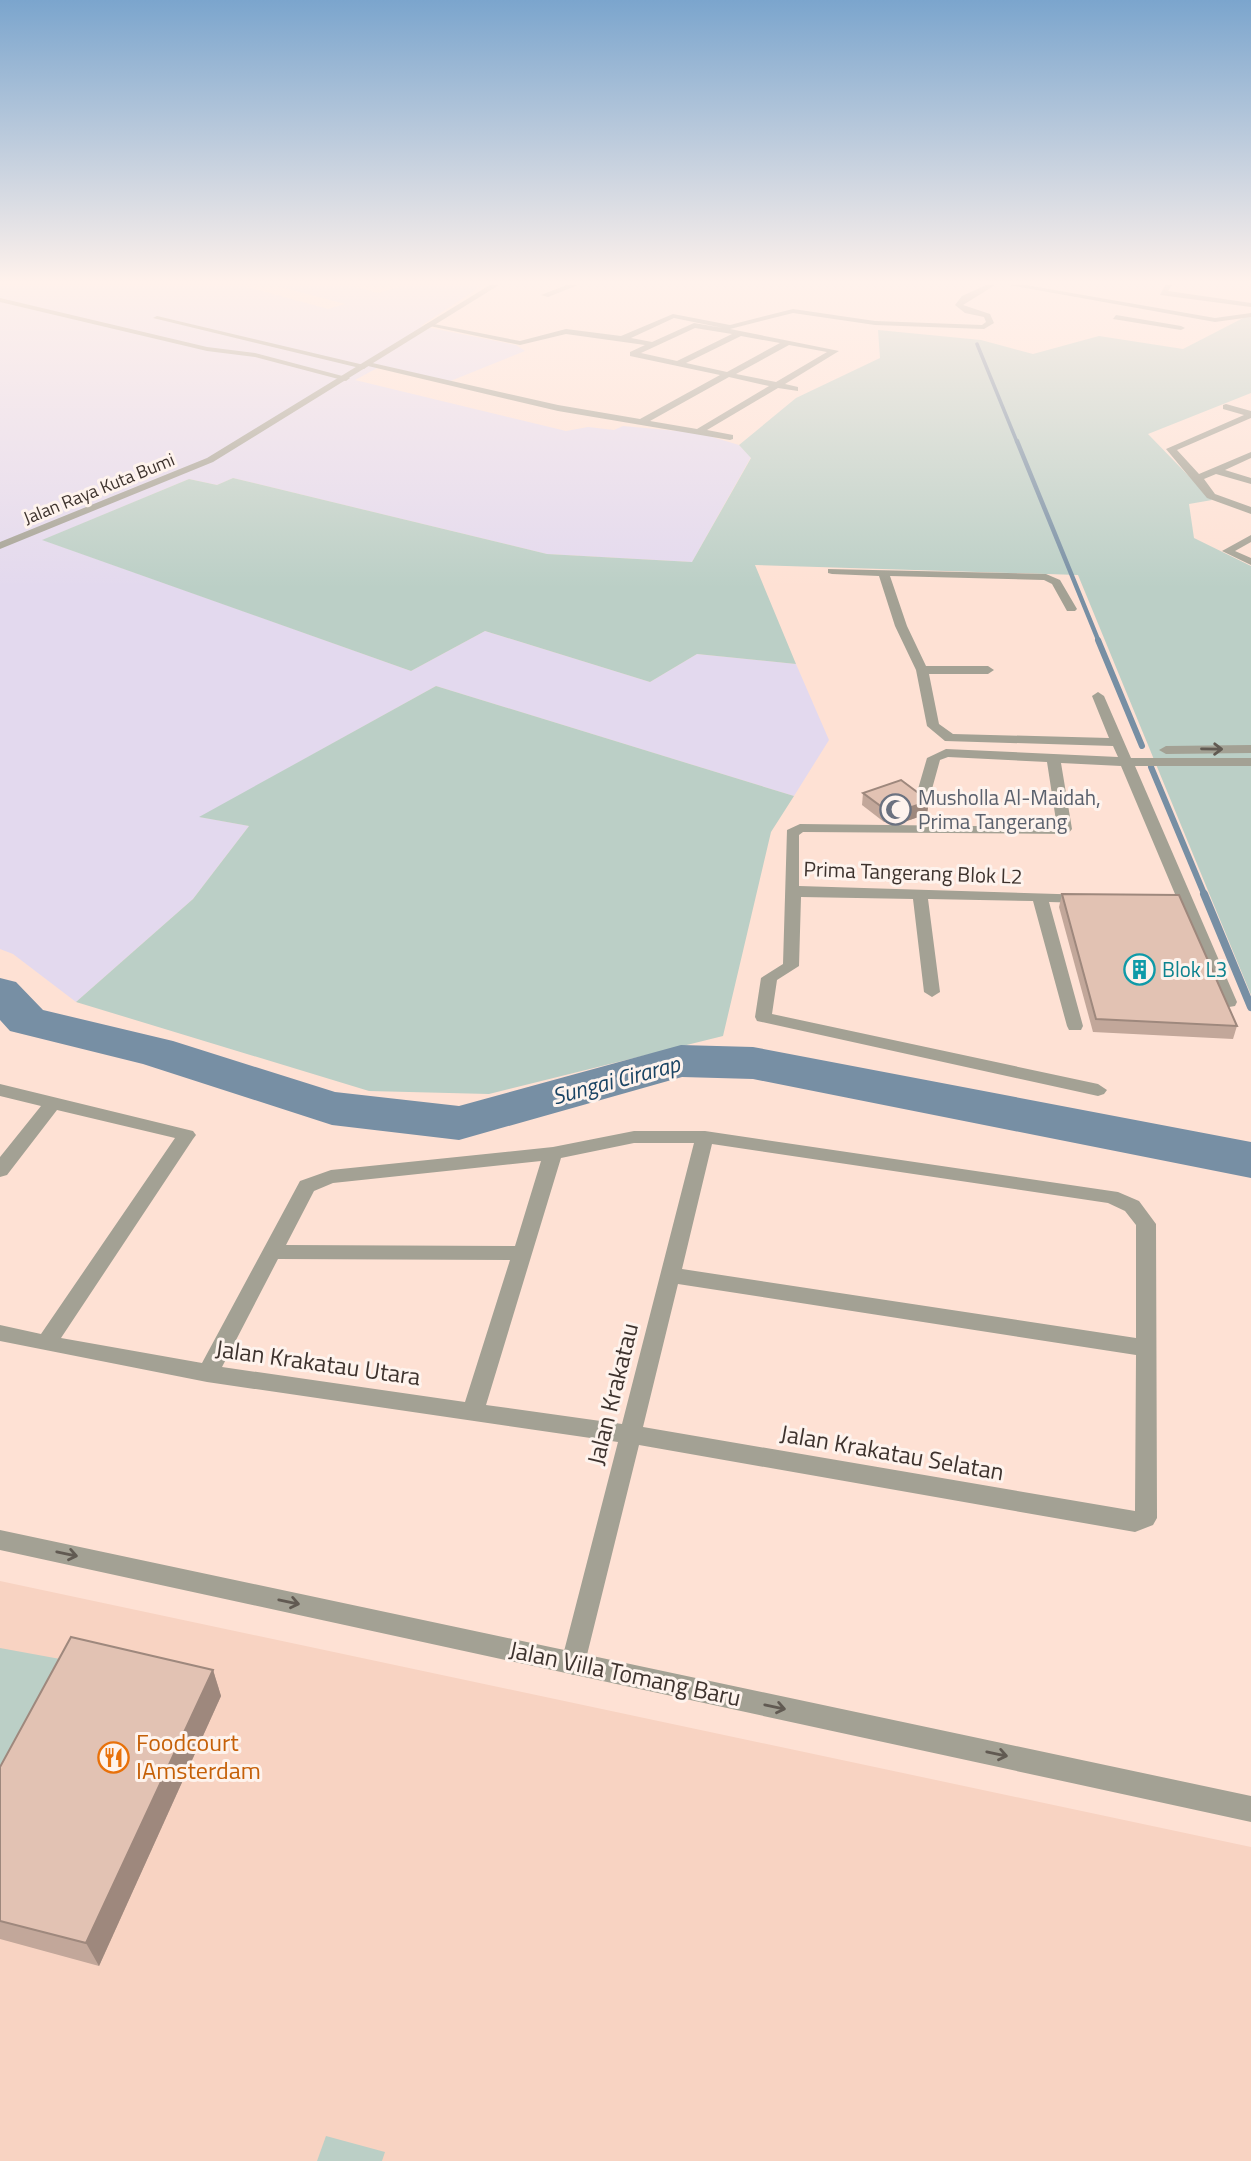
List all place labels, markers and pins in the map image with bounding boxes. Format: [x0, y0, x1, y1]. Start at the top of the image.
place label: Musholla Al-Maidah, Prima Tangerang [918, 781, 1101, 837]
mosque icon: Musholla Al-Maidah, Prima Tangerang [878, 793, 912, 827]
building icon: Blok L3 [1122, 953, 1156, 987]
place label: Blok L3 [1162, 953, 1227, 985]
place label: Foodcourt IAmsterdam [136, 1724, 261, 1788]
restaurant icon: Foodcourt IAmsterdam [96, 1740, 130, 1774]

